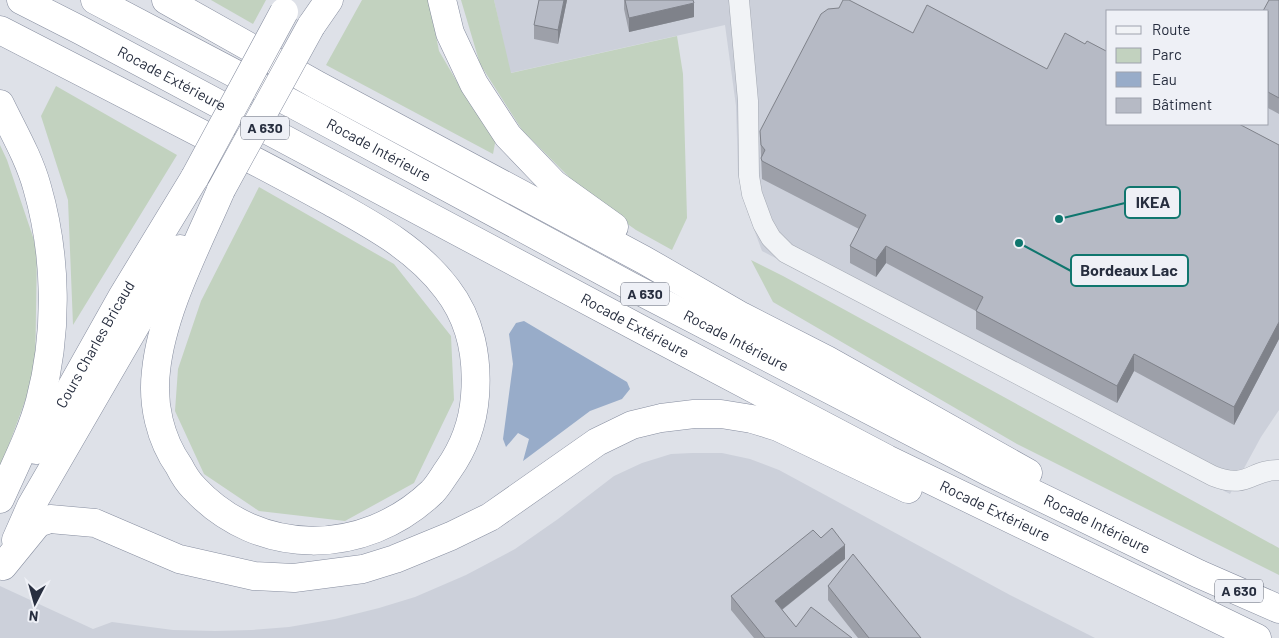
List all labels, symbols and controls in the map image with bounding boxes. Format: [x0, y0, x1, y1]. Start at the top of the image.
legend [1106, 10, 1269, 125]
text: Route [1152, 20, 1191, 38]
street label: Rocade Extérieure [115, 42, 229, 114]
text: Parc [1152, 45, 1182, 63]
text: Eau [1152, 70, 1177, 88]
text: Bâtiment [1152, 95, 1212, 113]
street label: Rocade Intérieure [324, 114, 434, 185]
road number: A 630 [241, 116, 289, 140]
callout: IKEA [1125, 187, 1180, 218]
text: IKEA [1136, 192, 1170, 211]
callout: Bordeaux Lac [1071, 255, 1188, 286]
text: Bordeaux Lac [1080, 260, 1178, 279]
street label: Cours Charles Bricaud [51, 277, 138, 411]
road number: A 630 [621, 282, 669, 306]
street label: Rocade Extérieure [578, 289, 693, 361]
street label: Rocade Intérieure [681, 305, 792, 375]
street label: Rocade Extérieure [937, 476, 1053, 545]
street label: Rocade Intérieure [1041, 490, 1153, 557]
north arrow [10, 578, 60, 628]
road number: A 630 [1215, 580, 1263, 602]
text: N [28, 607, 39, 625]

